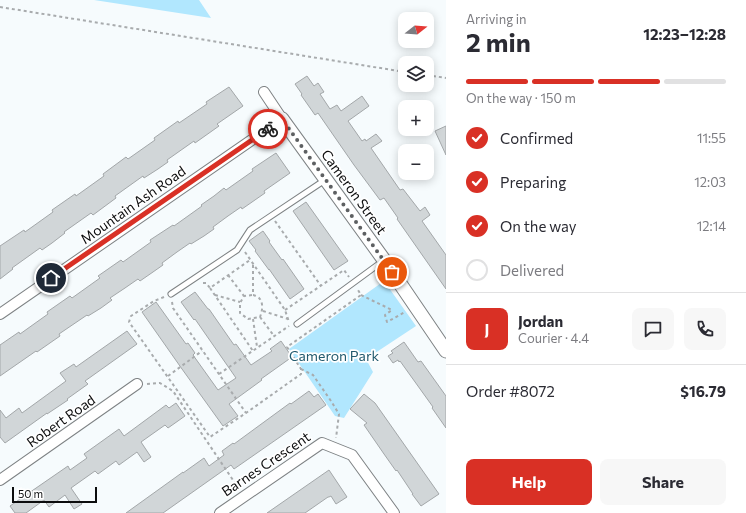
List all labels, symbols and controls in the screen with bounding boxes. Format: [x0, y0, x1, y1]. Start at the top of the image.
text: Arriving in [466, 11, 526, 27]
north arrow [398, 12, 434, 48]
map controls [398, 12, 434, 180]
text: 12:23–12:28 [643, 25, 726, 43]
text: 2 min [466, 26, 531, 57]
button: layers [398, 56, 434, 92]
text: On the way · 150 m [466, 90, 576, 106]
button: + [398, 100, 434, 136]
courier [248, 109, 288, 149]
icon: bike [257, 118, 279, 140]
icon: check [466, 127, 488, 149]
text: Confirmed [500, 129, 573, 147]
text: 11:55 [697, 130, 726, 146]
button: − [398, 144, 434, 180]
street label: Cameron Street [318, 146, 391, 238]
street label: Mountain Ash Road [77, 162, 189, 247]
icon: check [466, 171, 488, 193]
text: Preparing [500, 173, 566, 191]
text: 12:03 [694, 174, 726, 190]
icon: check [466, 215, 488, 237]
text: On the way [500, 217, 577, 235]
text: 12:14 [697, 218, 726, 234]
pin [375, 255, 409, 289]
pin [34, 261, 68, 295]
icon: bag [381, 261, 403, 283]
text: Delivered [500, 261, 564, 279]
icon: home [40, 267, 62, 289]
button: chat [632, 308, 674, 350]
button: phone [684, 308, 726, 350]
text: Jordan [518, 312, 563, 330]
text: J [485, 320, 489, 338]
text: Courier · 4.4 [518, 330, 589, 346]
park label: Cameron Park [289, 347, 380, 364]
text: Order #8072 [466, 382, 555, 400]
text: $16.79 [680, 382, 726, 400]
street label: Robert Road [23, 391, 98, 450]
street label: Barnes Crescent [218, 428, 313, 499]
button: Help [466, 459, 592, 505]
button: Share [600, 459, 726, 505]
scale bar [12, 485, 97, 504]
text: 50 m [18, 487, 43, 500]

